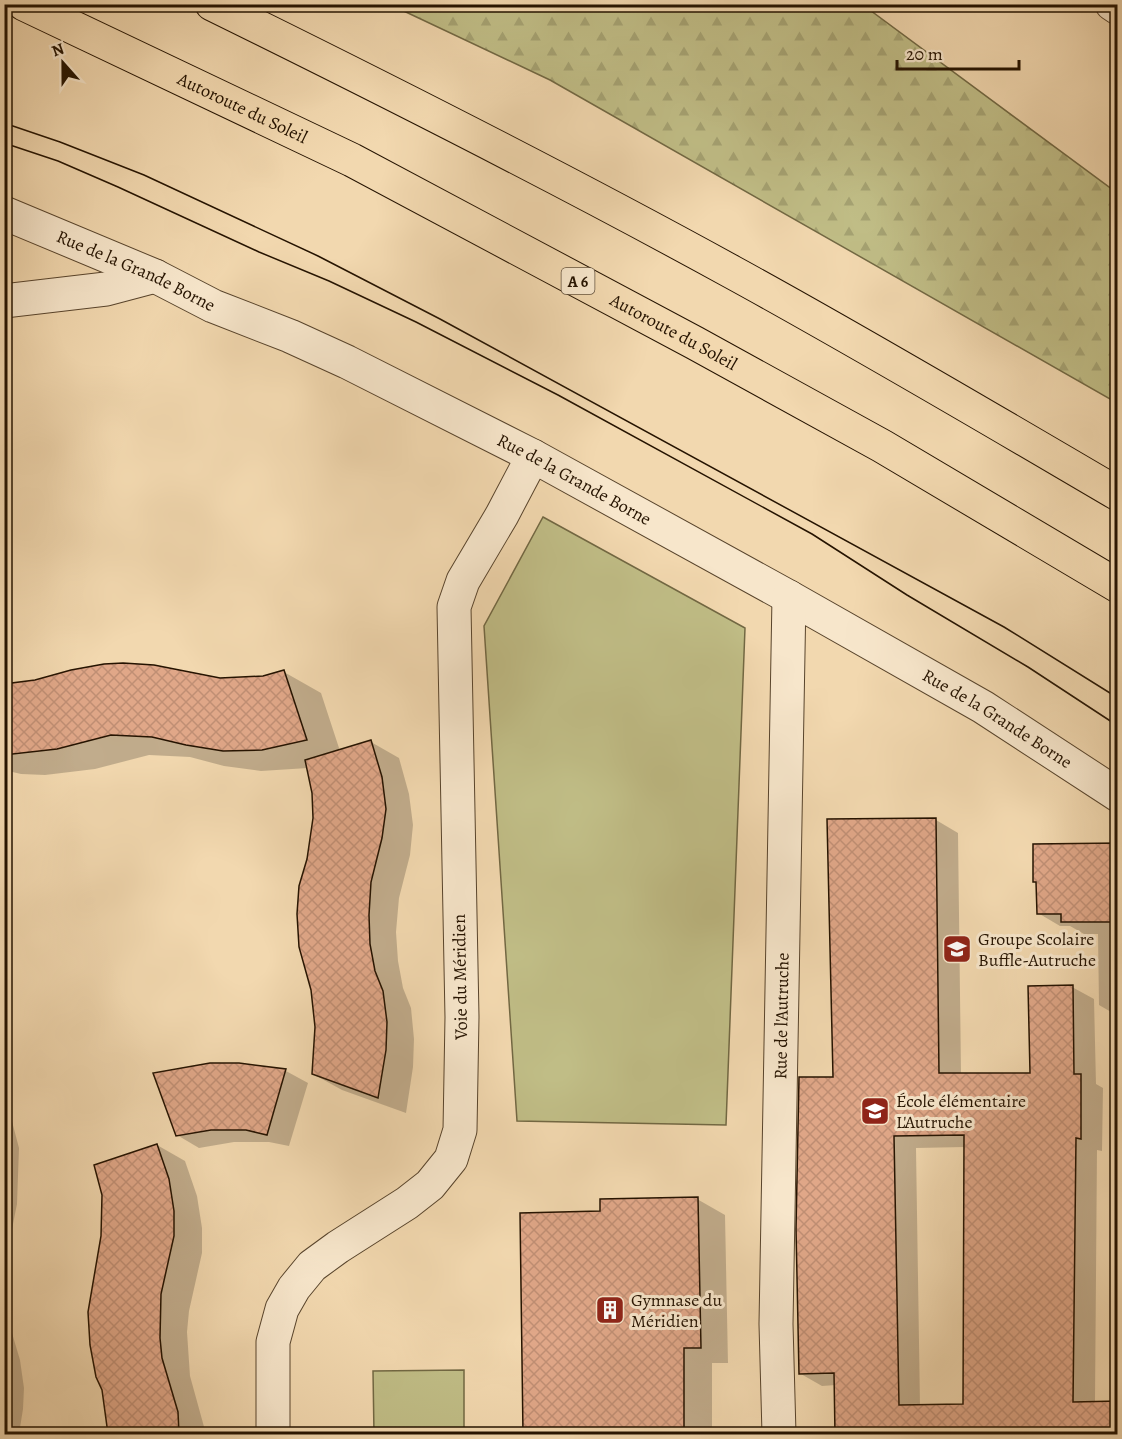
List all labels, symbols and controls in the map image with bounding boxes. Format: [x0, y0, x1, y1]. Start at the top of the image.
north arrow [33, 33, 93, 93]
scale bar [897, 33, 1018, 71]
text: N [49, 37, 68, 62]
text: 20 m [906, 42, 943, 66]
street label: Autoroute du Soleil [173, 66, 312, 149]
street label: Rue de la Grande Borne [53, 224, 219, 317]
road number: A 6 [562, 268, 594, 294]
street label: Autoroute du Soleil [605, 287, 742, 376]
street label: Rue de la Grande Borne [493, 428, 656, 531]
street label: Rue de la Grande Borne [918, 663, 1077, 774]
street label: Voie du Méridien [447, 914, 473, 1041]
place label: Groupe Scolaire Buffle-Autruche [978, 927, 1096, 972]
school or university icon: Groupe Scolaire Buffle-Autruche [941, 933, 973, 965]
street label: Rue de l'Autruche [768, 952, 795, 1080]
place label: École élémentaire L'Autruche [896, 1089, 1026, 1134]
school or university icon: École élémentaire L'Autruche [859, 1095, 891, 1127]
place label: Gymnase du Méridien [631, 1288, 722, 1333]
building icon: Gymnase du Méridien [594, 1294, 626, 1326]

